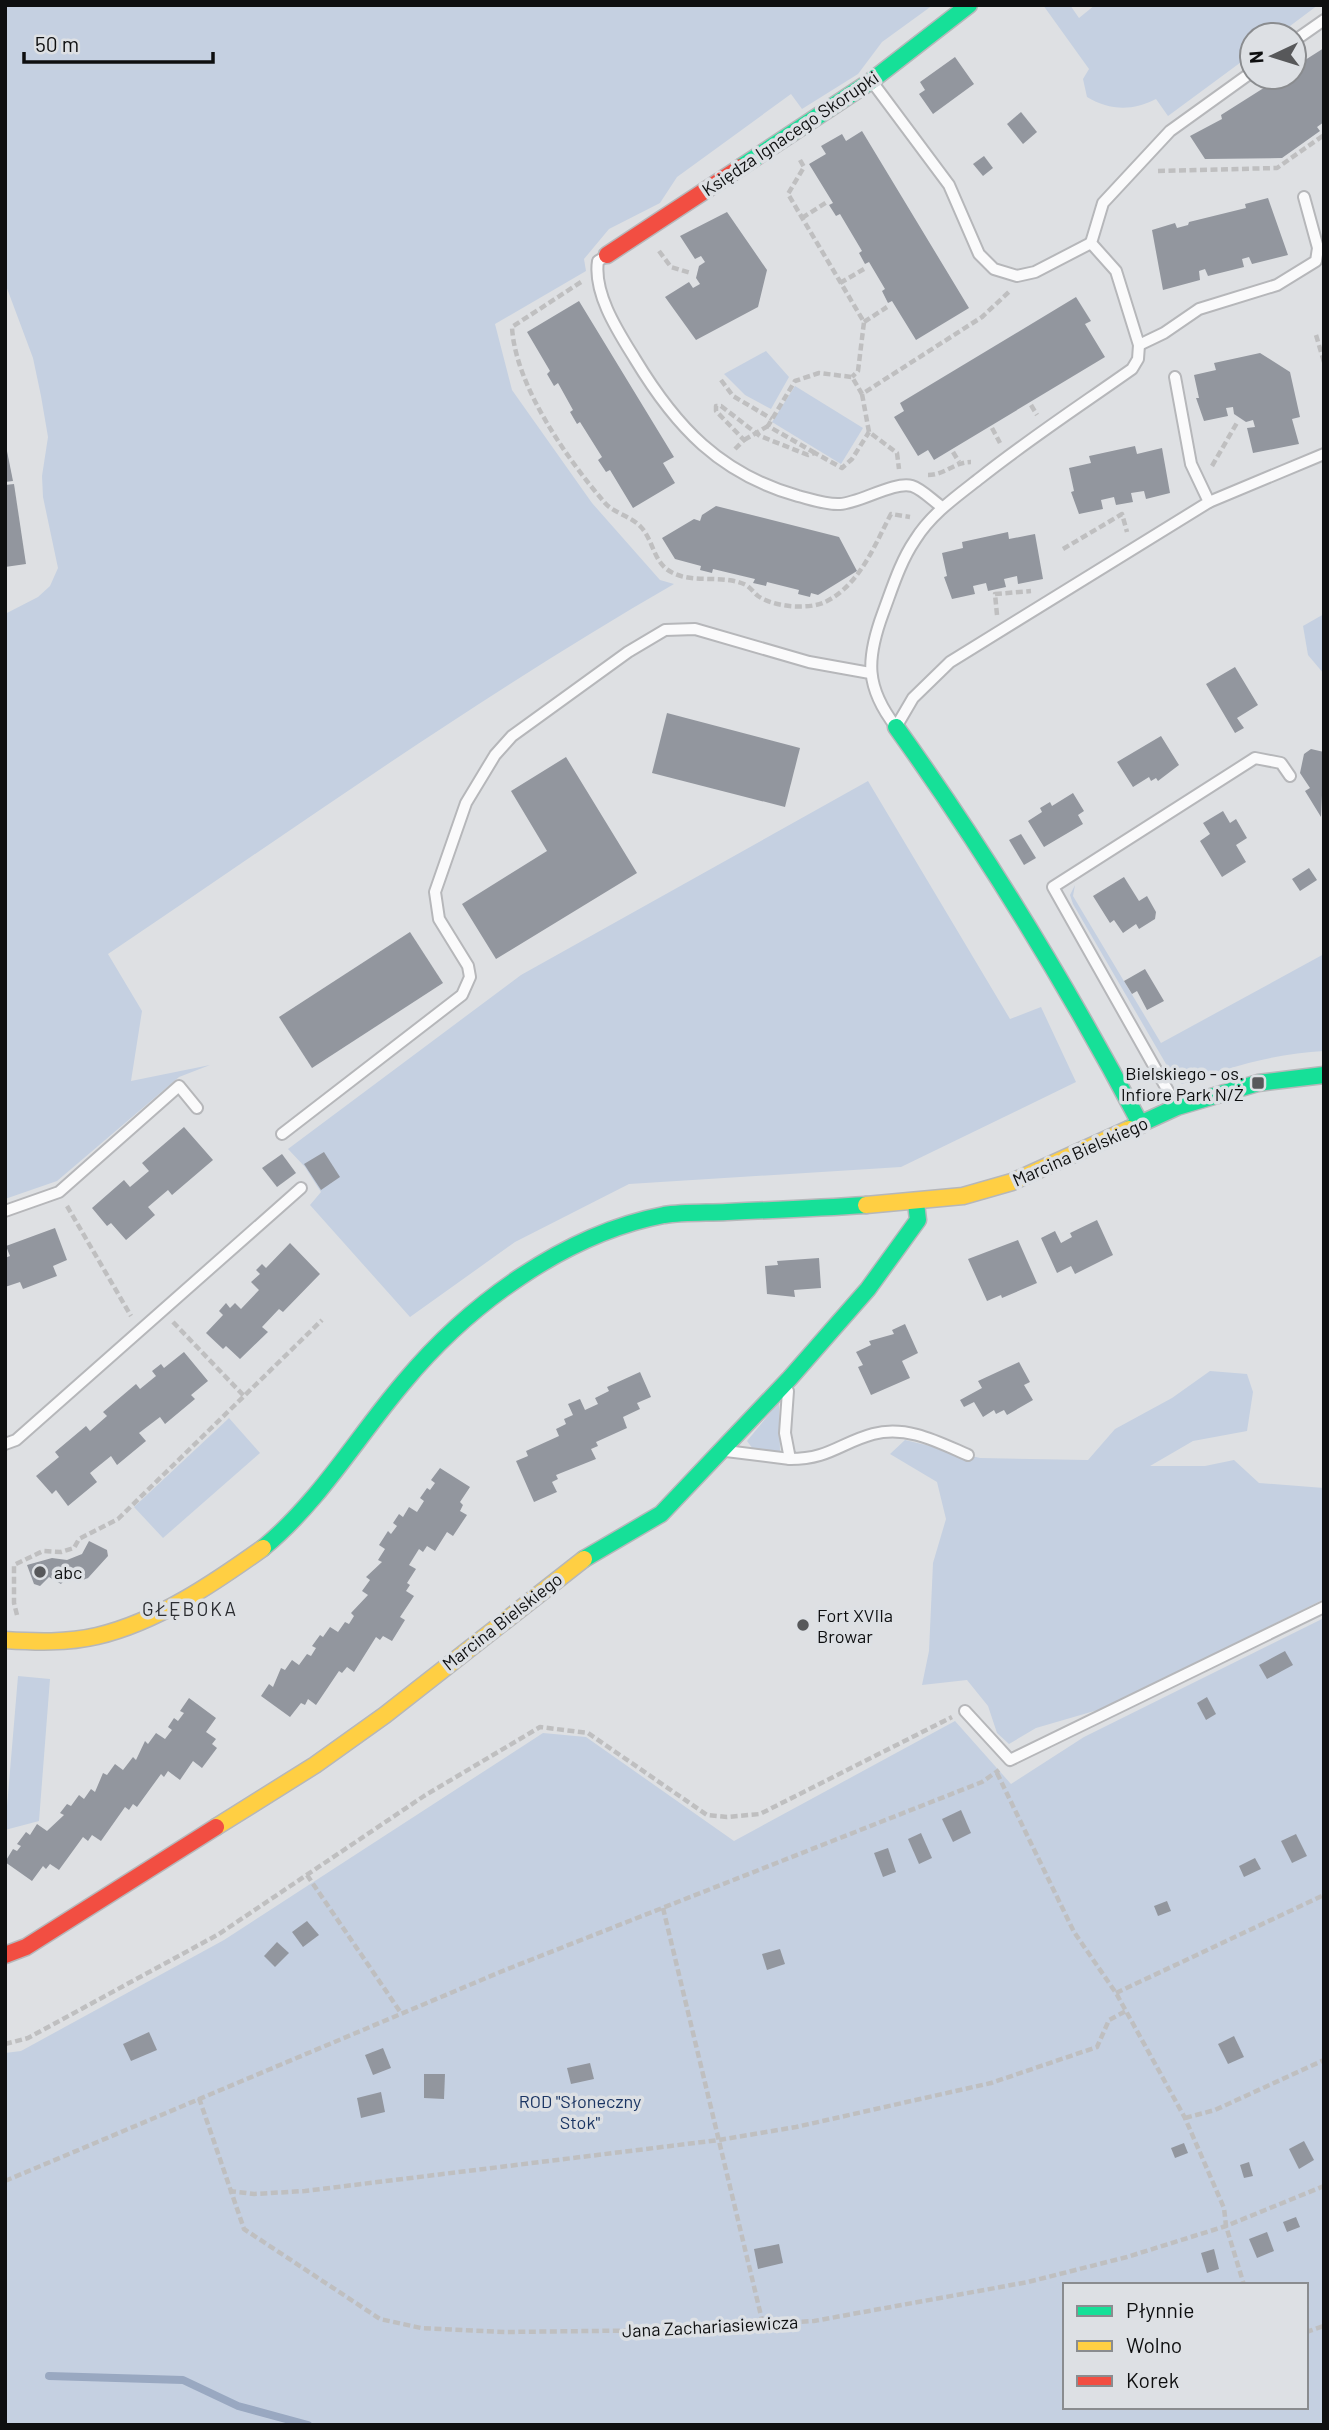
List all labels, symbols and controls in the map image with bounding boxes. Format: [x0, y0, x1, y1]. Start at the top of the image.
scale bar [24, 21, 214, 65]
north arrow [1238, 21, 1308, 91]
text: 50 m [35, 31, 79, 56]
text: N [1244, 50, 1267, 64]
street label: Księdza Ignacego Skorupki [698, 66, 882, 200]
place label: Bielskiego - os. Infiore Park N/Ż [1121, 1062, 1244, 1105]
marker: Bielskiego - os. Infiore Park N/Ż [1250, 1075, 1266, 1091]
street label: Marcina Bielskiego [1009, 1111, 1151, 1191]
place label: abc [54, 1561, 82, 1583]
marker: abc [32, 1564, 48, 1580]
street label: Marcina Bielskiego [438, 1567, 566, 1675]
district label: GŁĘBOKA [142, 1597, 238, 1620]
place label: Fort XVIIa Browar [817, 1604, 893, 1647]
marker: Fort XVIIa Browar [795, 1617, 811, 1633]
park label: ROD "Słoneczny Stok" [519, 2090, 641, 2133]
legend [1063, 2283, 1308, 2409]
text: Płynnie [1126, 2297, 1194, 2322]
street label: Jana Zachariasiewicza [621, 2310, 799, 2342]
text: Wolno [1126, 2332, 1182, 2357]
text: Korek [1126, 2367, 1179, 2392]

